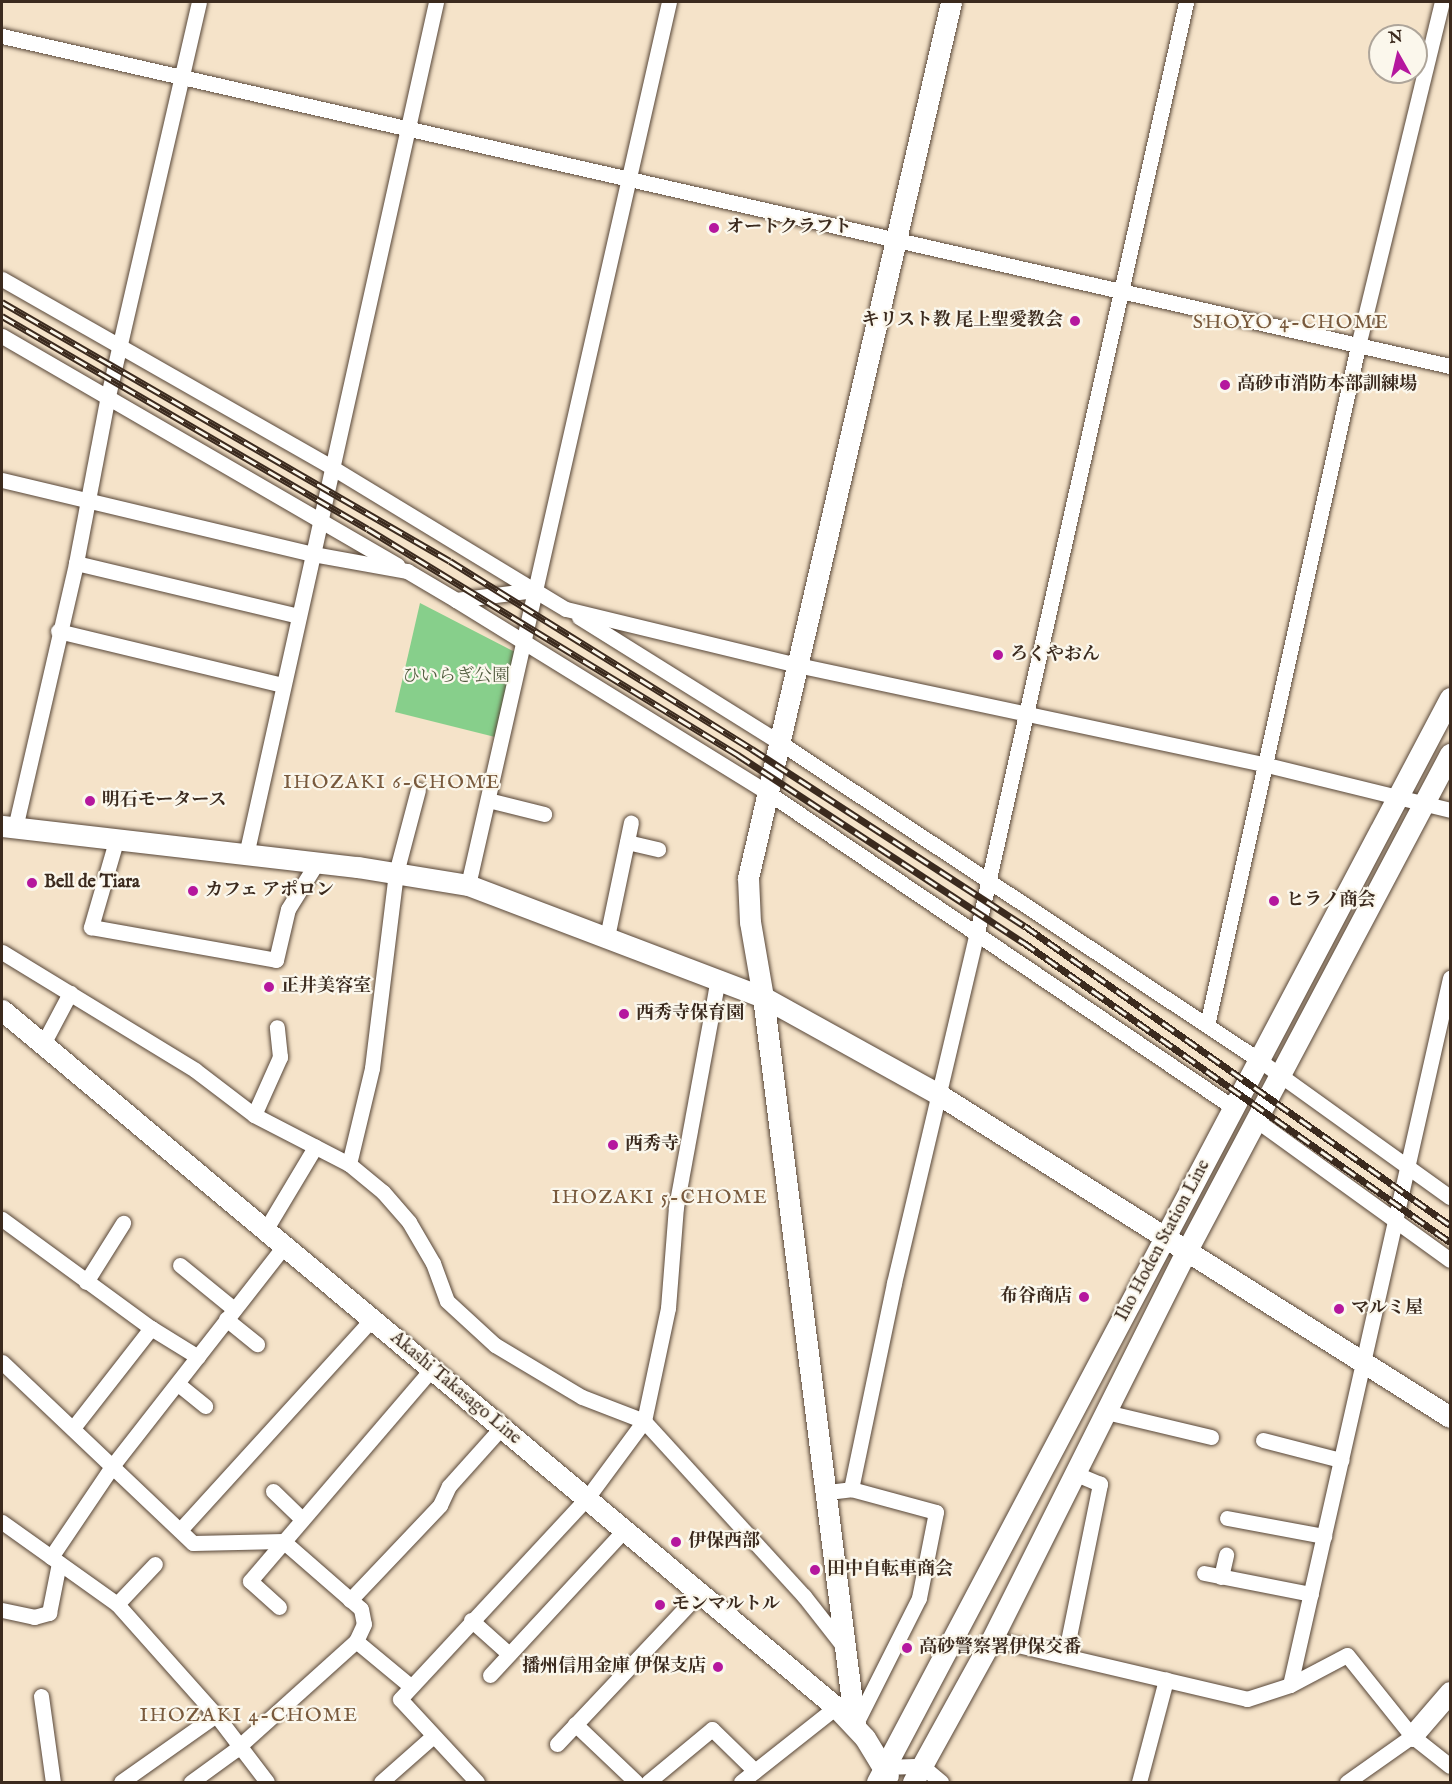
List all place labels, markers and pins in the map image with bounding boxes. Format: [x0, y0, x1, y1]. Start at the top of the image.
place label: オートクラフト [726, 217, 852, 239]
marker: オートクラフト [707, 221, 721, 235]
place label: キリスト教 尾上聖愛教会 [861, 310, 1063, 332]
marker: キリスト教 尾上聖愛教会 [1068, 314, 1082, 328]
place label: 高砂市消防本部訓練場 [1237, 374, 1417, 396]
marker: 高砂市消防本部訓練場 [1218, 378, 1232, 392]
place label: ろくやおん [1010, 644, 1100, 666]
marker: ろくやおん [991, 648, 1005, 662]
place label: 明石モータース [102, 790, 227, 812]
marker: 明石モータース [83, 794, 97, 808]
place label: Bell de Tiara [44, 872, 140, 894]
marker: Bell de Tiara [25, 876, 39, 890]
place label: カフェ アポロン [205, 880, 335, 902]
marker: カフェ アポロン [186, 884, 200, 898]
place label: ヒラノ商会 [1286, 890, 1376, 912]
marker: ヒラノ商会 [1267, 894, 1281, 908]
place label: 正井美容室 [281, 976, 371, 998]
marker: 正井美容室 [262, 980, 276, 994]
place label: 西秀寺保育園 [636, 1003, 744, 1025]
marker: 西秀寺保育園 [617, 1007, 631, 1021]
place label: 西秀寺 [625, 1134, 679, 1156]
marker: 西秀寺 [606, 1138, 620, 1152]
place label: 布谷商店 [1000, 1286, 1072, 1308]
marker: 布谷商店 [1077, 1290, 1091, 1304]
place label: マルミ屋 [1351, 1298, 1423, 1320]
marker: マルミ屋 [1332, 1302, 1346, 1316]
place label: 伊保西部 [688, 1531, 760, 1553]
marker: 伊保西部 [669, 1535, 683, 1549]
place label: 田中自転車商会 [827, 1559, 953, 1581]
marker: 田中自転車商会 [808, 1563, 822, 1577]
place label: モンマルトル [672, 1594, 780, 1616]
marker: モンマルトル [653, 1598, 667, 1612]
place label: 高砂警察署伊保交番 [919, 1637, 1081, 1659]
marker: 高砂警察署伊保交番 [900, 1641, 914, 1655]
place label: 播州信用金庫 伊保支店 [522, 1656, 706, 1678]
marker: 播州信用金庫 伊保支店 [711, 1660, 725, 1674]

